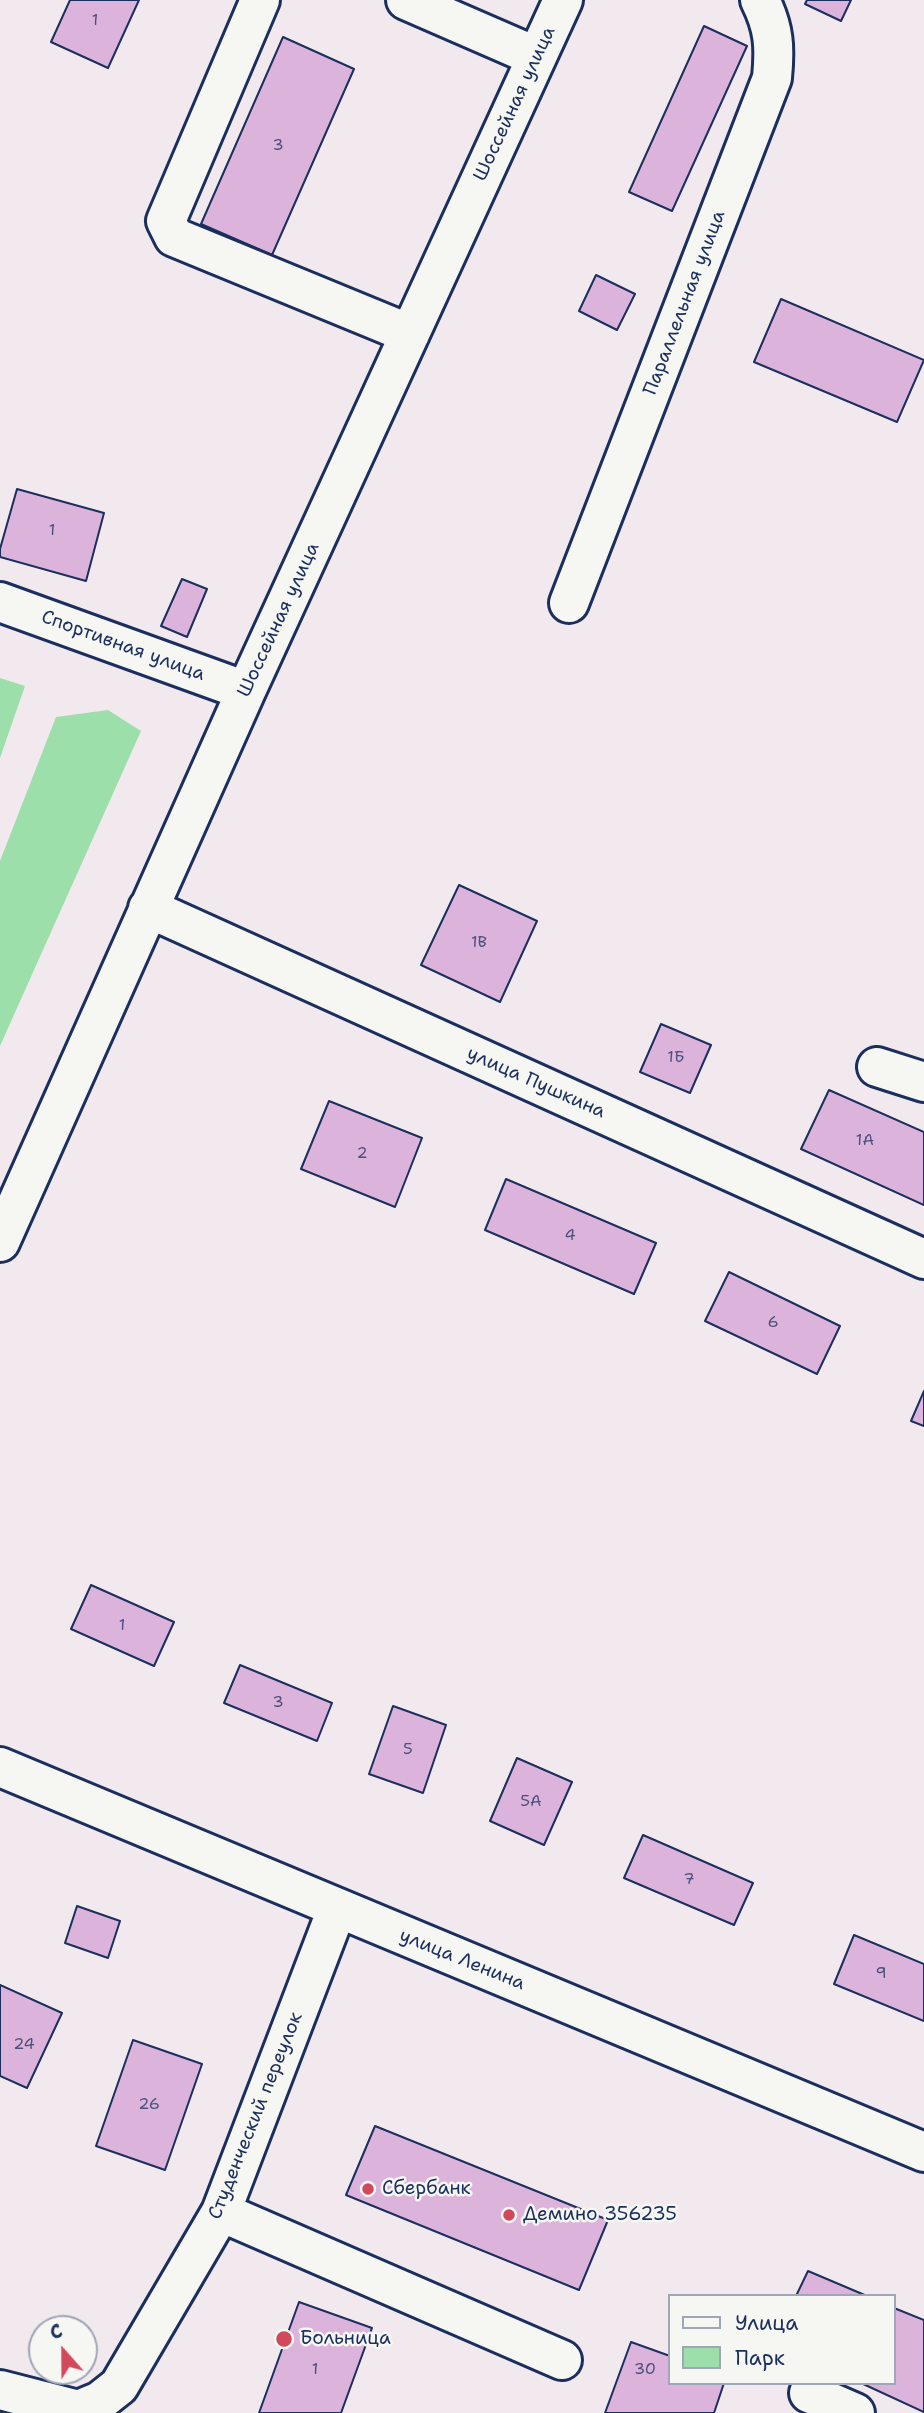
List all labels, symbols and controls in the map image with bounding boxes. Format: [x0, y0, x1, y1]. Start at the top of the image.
house number: 1 [92, 11, 98, 31]
street label: Шоссейная улица [469, 23, 561, 185]
house number: 3 [272, 136, 284, 156]
street label: Параллельная улица [639, 207, 731, 399]
house number: 1 [49, 521, 55, 541]
street label: Шоссейная улица [233, 539, 325, 701]
street label: Спортивная улица [38, 606, 208, 686]
house number: 1В [471, 933, 487, 953]
street label: улица Пушкина [463, 1042, 609, 1124]
house number: 1Б [667, 1048, 685, 1068]
house number: 1А [856, 1131, 874, 1151]
house number: 2 [356, 1144, 368, 1164]
house number: 4 [564, 1226, 576, 1246]
house number: 6 [767, 1313, 779, 1333]
house number: 1 [119, 1616, 125, 1636]
house number: 3 [272, 1693, 284, 1713]
house number: 5 [403, 1740, 413, 1760]
house number: 5А [520, 1792, 542, 1812]
house number: 7 [683, 1870, 695, 1890]
street label: улица Ленина [396, 1924, 528, 1996]
house number: 9 [875, 1964, 887, 1984]
street label: Студенческий переулок [204, 2009, 308, 2223]
house number: 24 [13, 2035, 35, 2055]
house number: 26 [138, 2095, 160, 2115]
place label: Сбербанк [382, 2178, 471, 2200]
marker: Сбербанк [360, 2181, 376, 2197]
place label: Демино 356235 [523, 2204, 677, 2226]
marker: Демино 356235 [501, 2207, 517, 2223]
legend [668, 2294, 896, 2385]
text: Улица [735, 2309, 798, 2337]
north arrow [28, 2315, 98, 2385]
text: С [46, 2318, 66, 2346]
place label: Больница [300, 2328, 391, 2350]
marker: Больница [274, 2329, 294, 2349]
text: Парк [735, 2344, 785, 2372]
house number: 1 [312, 2360, 318, 2380]
house number: 30 [634, 2360, 656, 2380]

